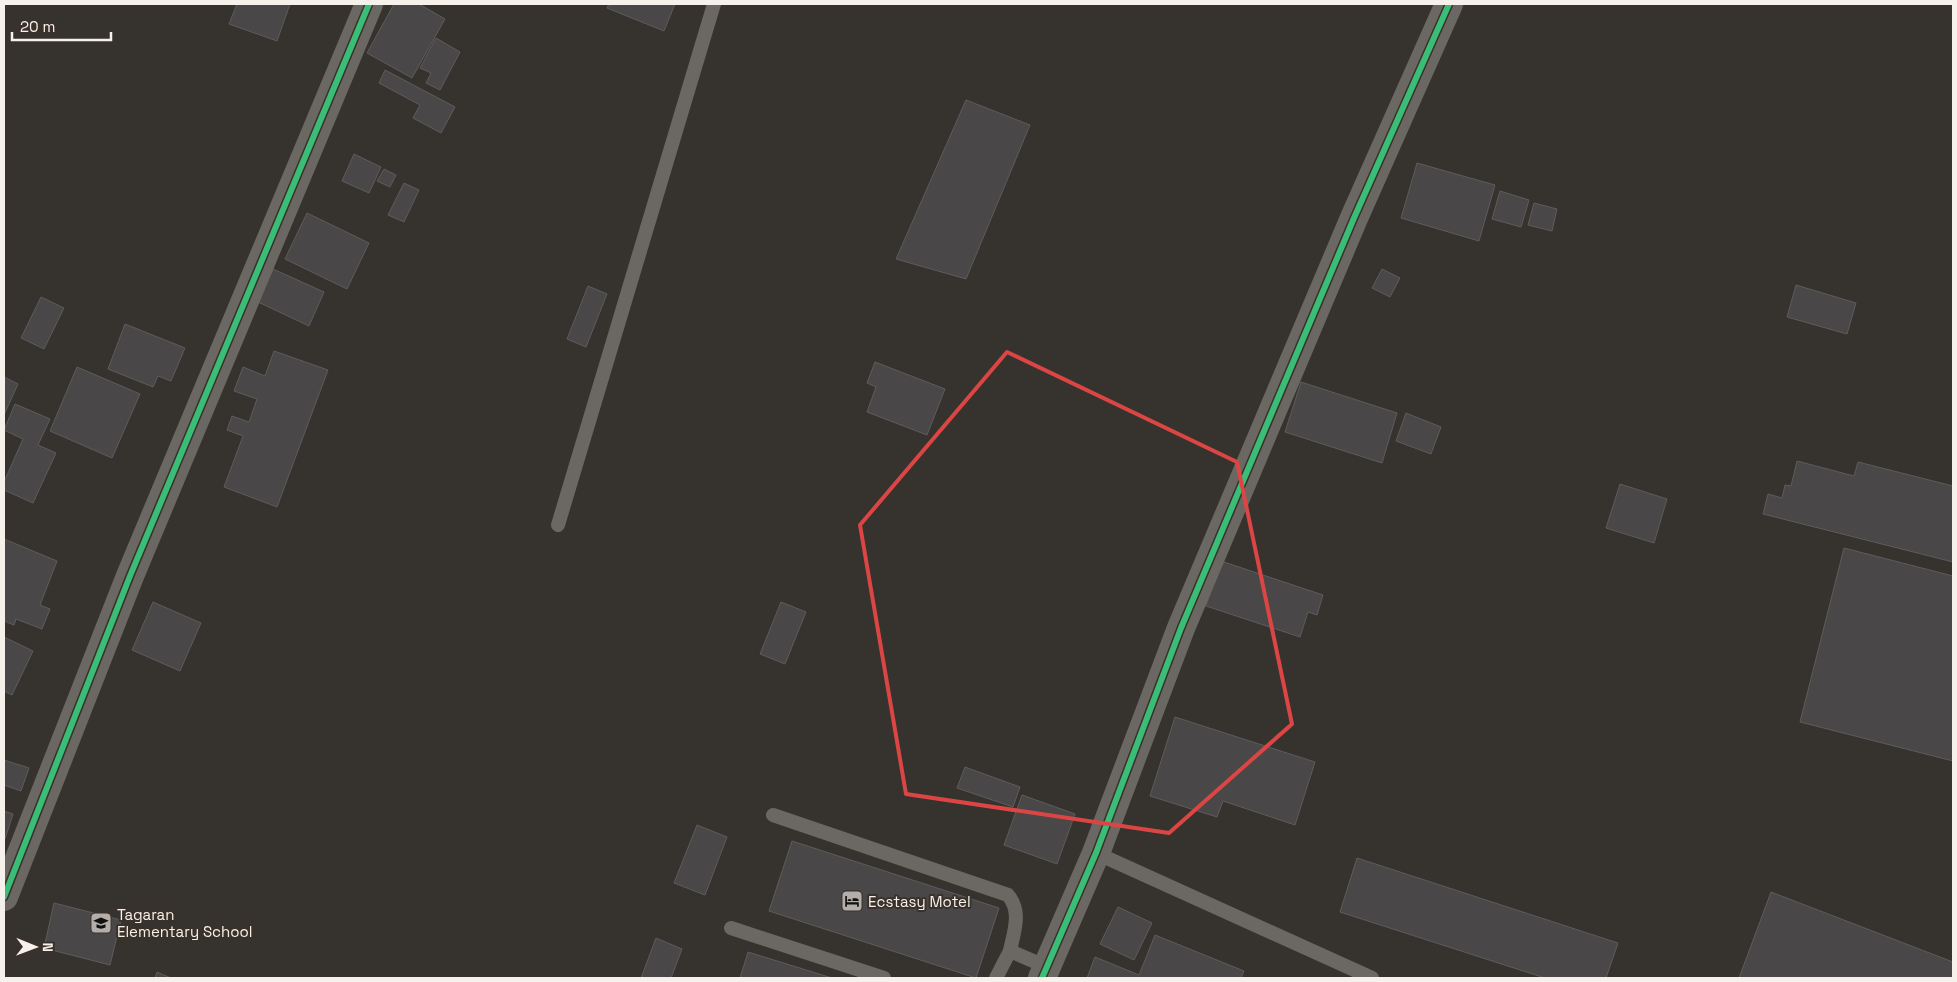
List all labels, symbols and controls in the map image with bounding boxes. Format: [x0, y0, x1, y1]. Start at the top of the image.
scale bar [12, 10, 111, 42]
text: 20 m [20, 17, 55, 36]
hotel icon: Ecstasy Motel [840, 889, 864, 913]
place label: Ecstasy Motel [868, 892, 971, 911]
place label: Tagaran Elementary School [117, 905, 253, 941]
school or university icon: Tagaran Elementary School [89, 911, 113, 935]
north arrow [10, 922, 60, 972]
text: N [39, 942, 57, 952]

